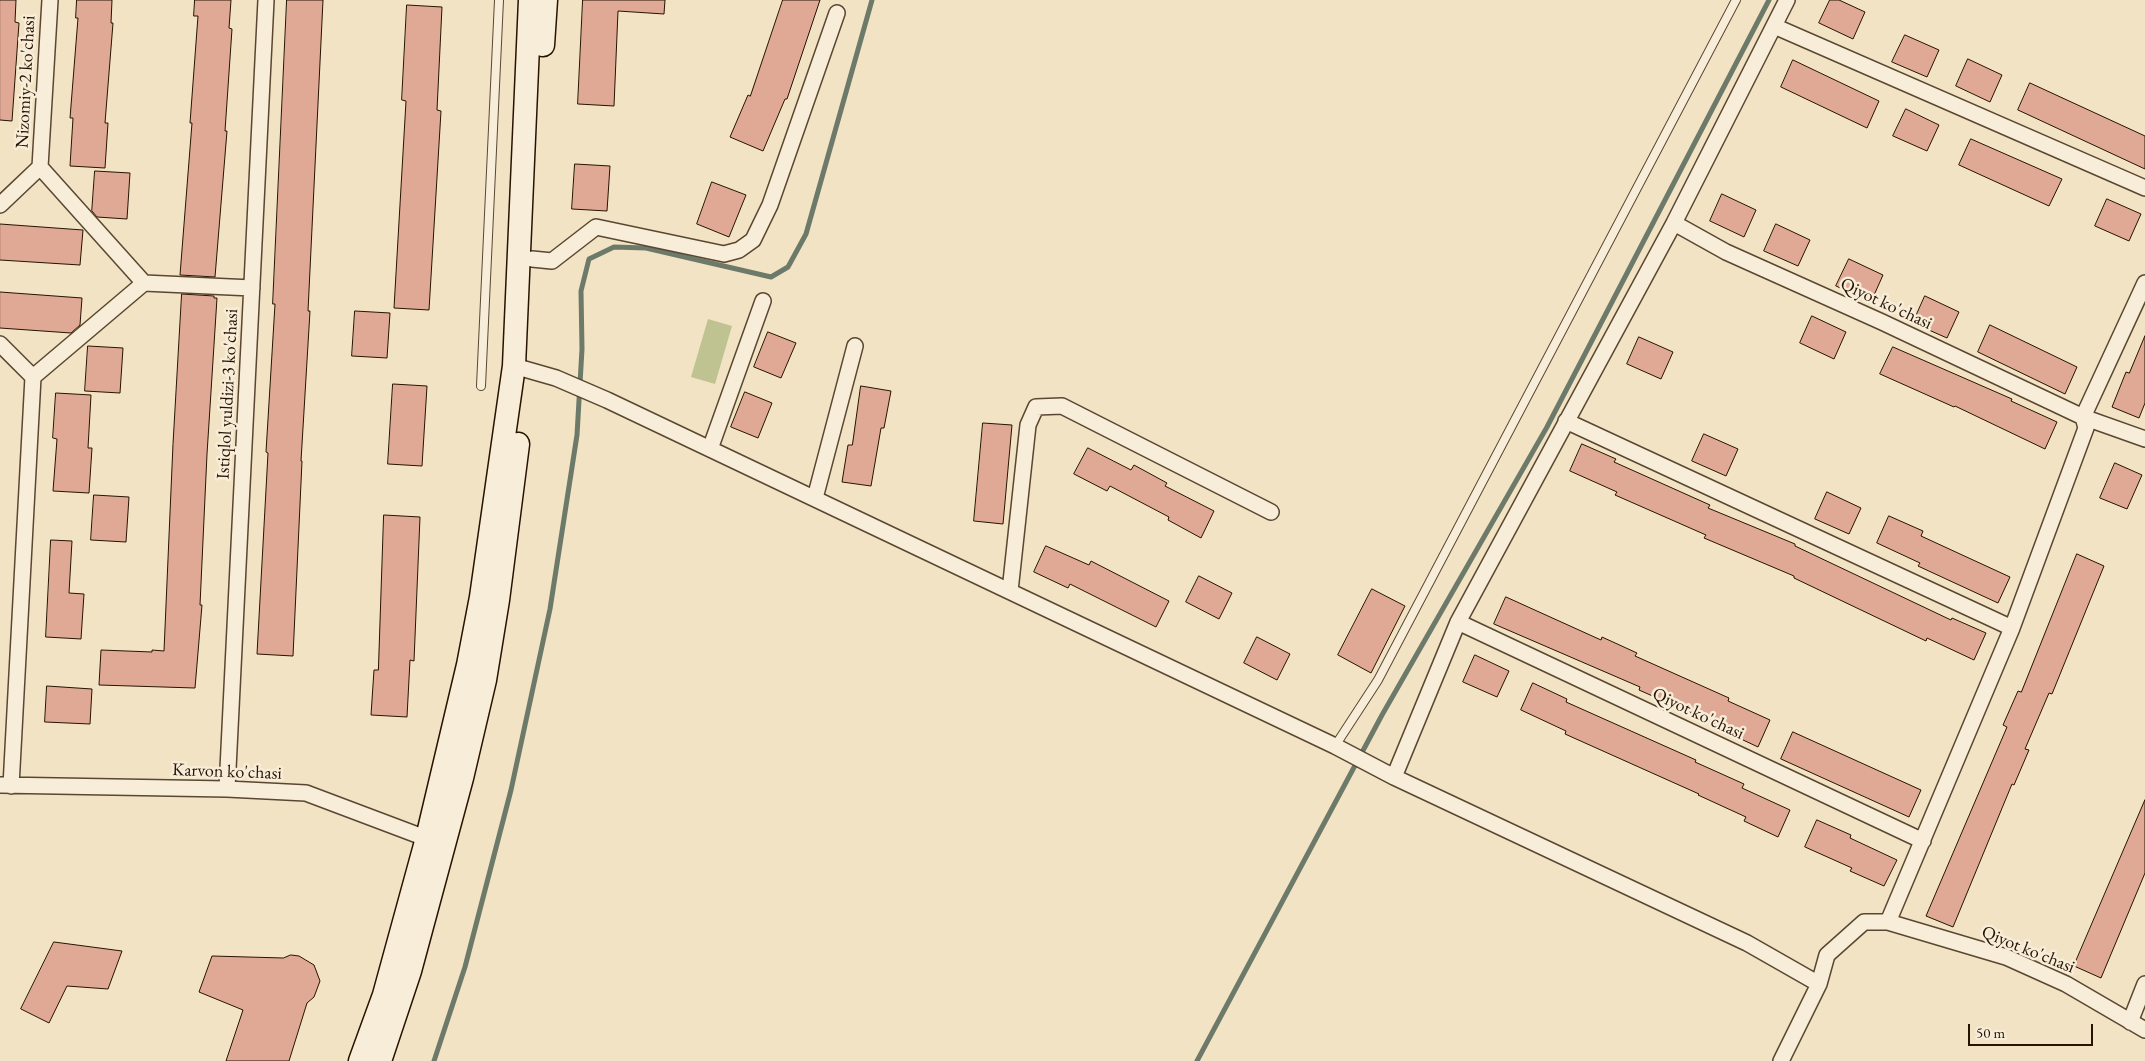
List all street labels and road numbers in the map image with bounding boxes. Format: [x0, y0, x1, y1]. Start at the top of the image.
street label: Nizomiy-2 ko'chasi [12, 15, 40, 149]
street label: Qiyot ko'chasi [1837, 273, 1935, 335]
street label: Istiqlol yuldizi-3 ko'chasi [213, 308, 243, 480]
street label: Qiyot ko'chasi [1649, 683, 1747, 745]
street label: Karvon ko'chasi [172, 759, 282, 785]
street label: Qiyot ko'chasi [1978, 922, 2078, 978]

